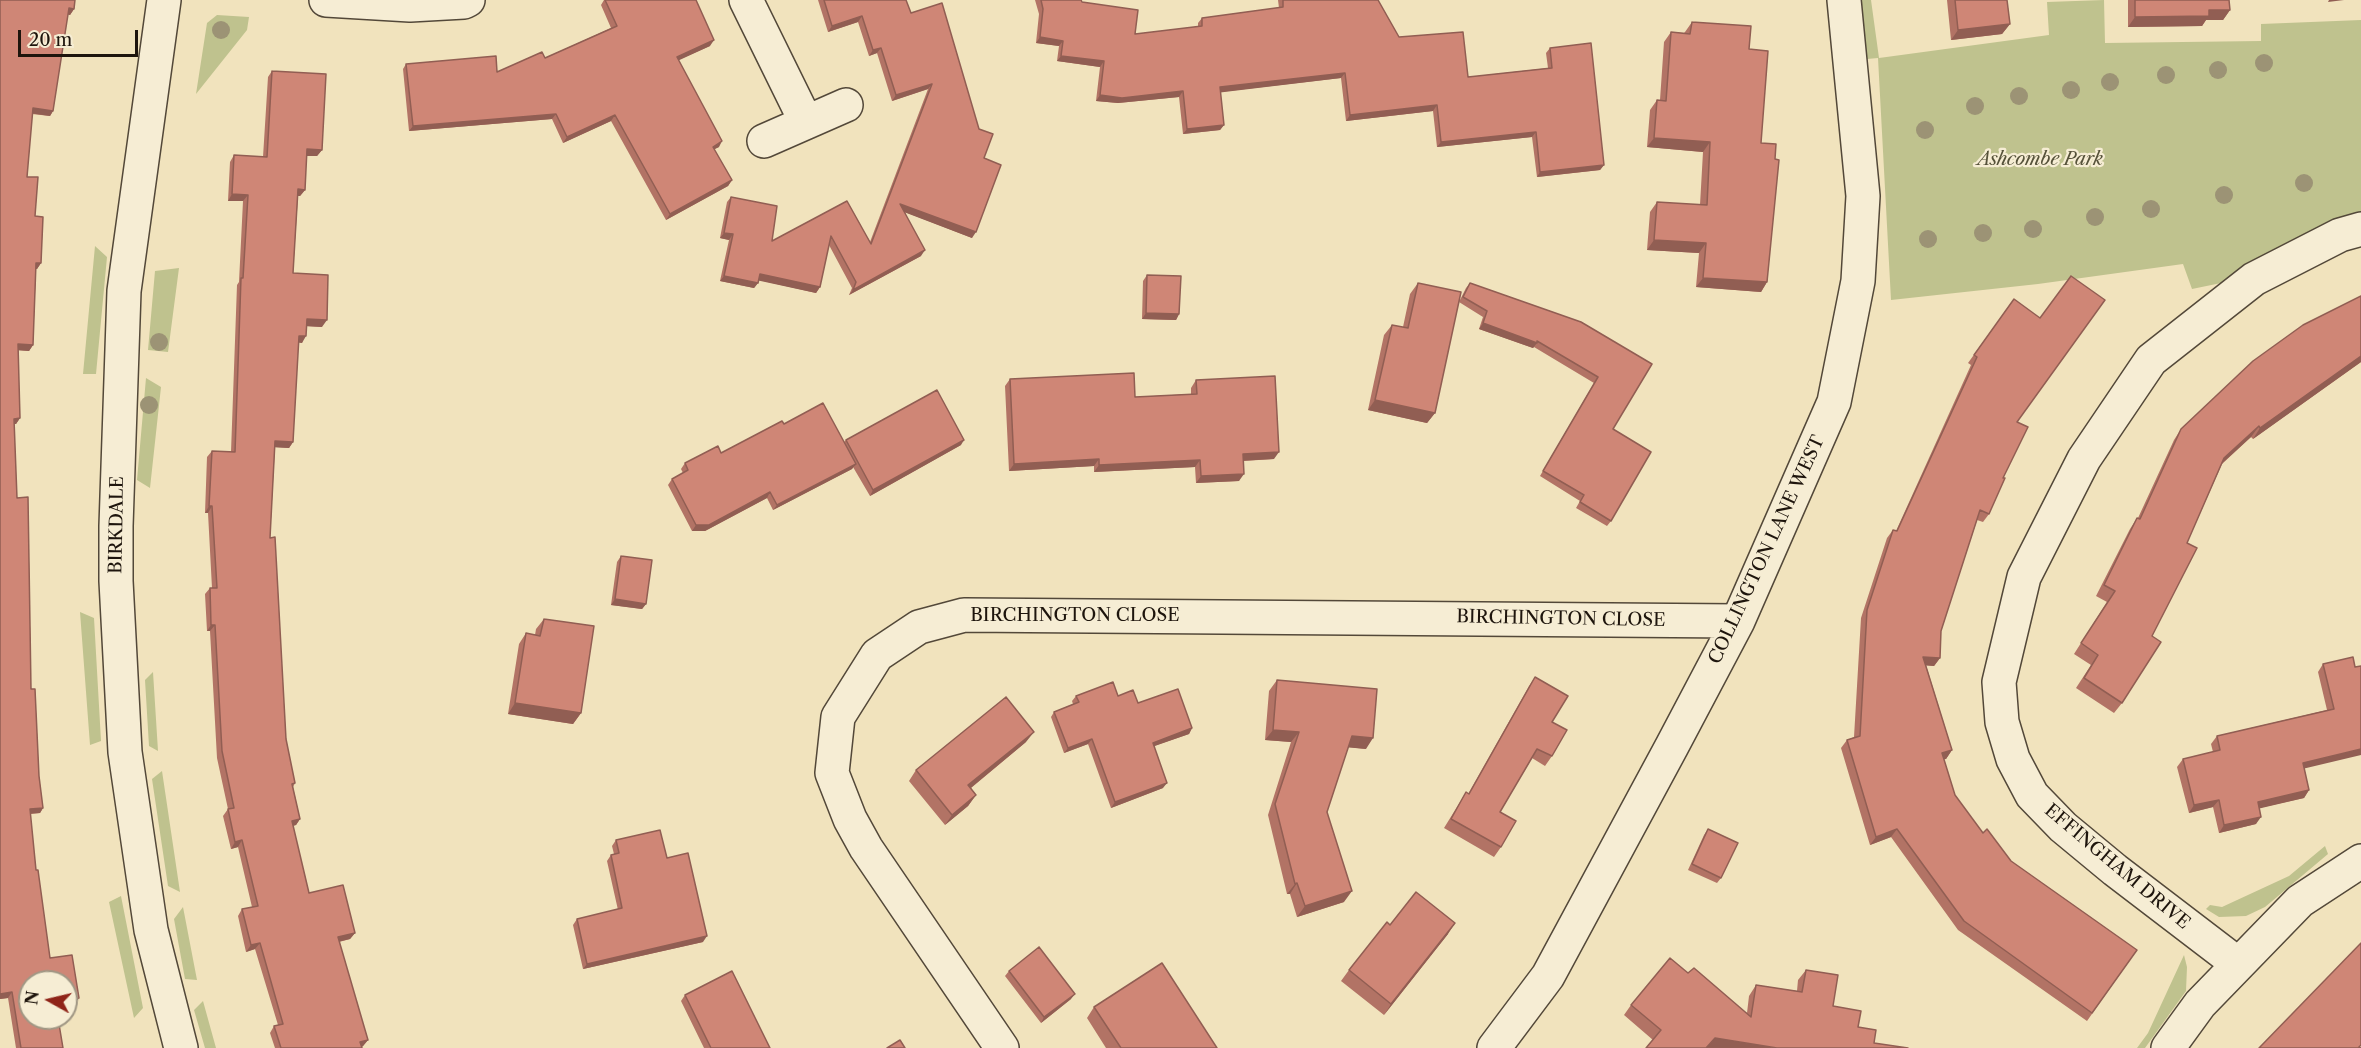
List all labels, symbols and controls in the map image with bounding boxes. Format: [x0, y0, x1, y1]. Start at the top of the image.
scale bar [21, 18, 141, 56]
text: 20 m [29, 29, 72, 51]
park label: Ashcombe Park [1977, 149, 2103, 171]
street label: COLLINGTON LANE WEST [1704, 432, 1830, 668]
street label: BIRKDALE [105, 476, 129, 574]
street label: BIRCHINGTON CLOSE [970, 605, 1180, 627]
street label: BIRCHINGTON CLOSE [1456, 606, 1666, 632]
street label: EFFINGHAM DRIVE [2040, 800, 2194, 934]
north arrow [18, 970, 78, 1030]
text: N [21, 989, 43, 1006]

